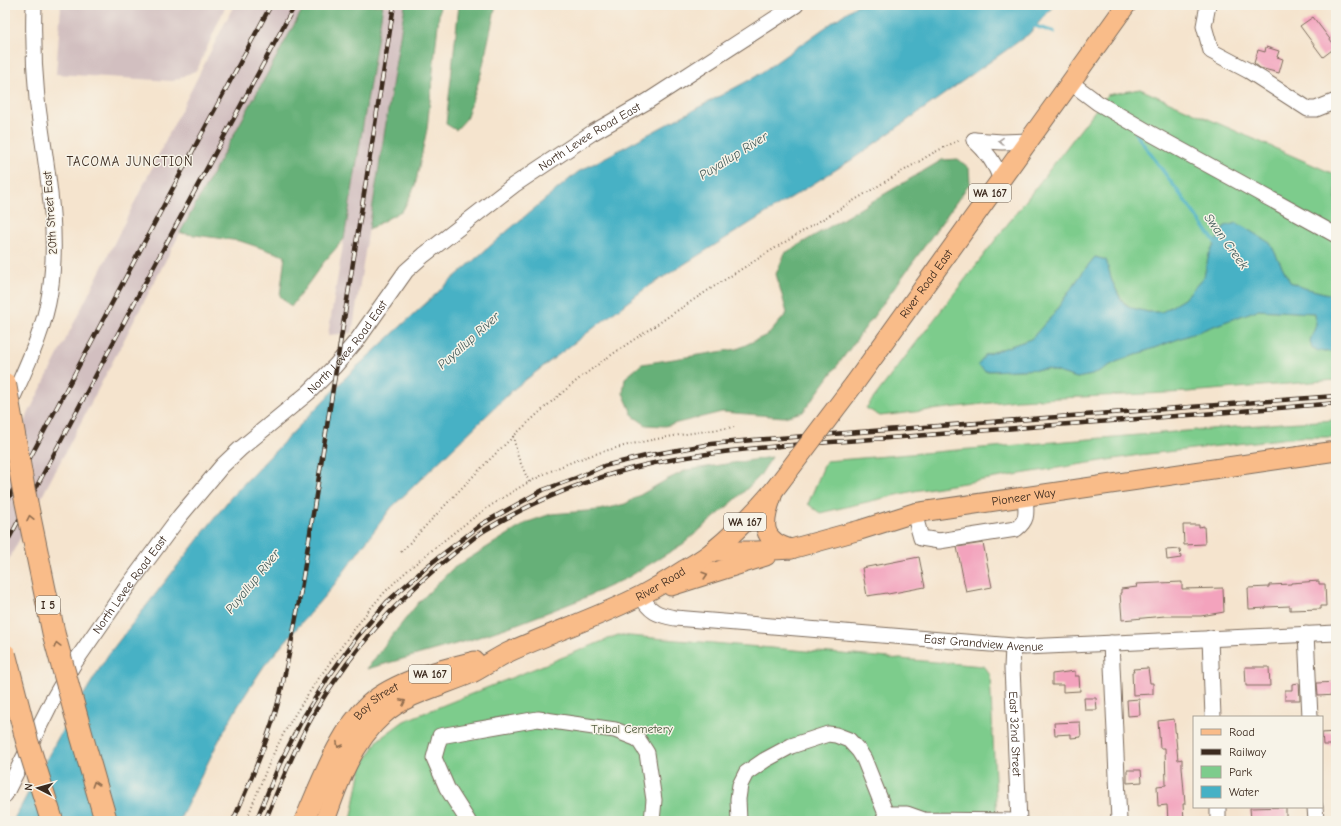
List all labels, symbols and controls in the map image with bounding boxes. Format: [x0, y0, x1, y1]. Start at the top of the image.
street label: North Levee Road East [536, 100, 643, 174]
water label: Puyallup River [696, 128, 771, 182]
one-way arrow [998, 137, 1004, 146]
district label: TACOMA JUNCTION [66, 154, 194, 169]
street label: 20th Street East [40, 170, 60, 255]
road number: WA 167 [969, 184, 1011, 202]
water label: Swan Creek [1201, 211, 1252, 273]
street label: River Road East [897, 246, 956, 321]
street label: North Levee Road East [304, 297, 390, 397]
water label: Puyallup River [434, 308, 503, 372]
street label: Pioneer Way [991, 485, 1057, 509]
road number: WA 167 [724, 513, 766, 531]
one-way arrow [26, 515, 34, 521]
street label: North Levee Road East [90, 533, 170, 637]
water label: Puyallup River [222, 546, 283, 616]
street label: River Road [633, 564, 688, 604]
one-way arrow [702, 571, 709, 580]
road number: I 5 [36, 596, 60, 614]
street label: East Grandview Avenue [923, 632, 1044, 654]
one-way arrow [53, 642, 62, 649]
road number: WA 167 [409, 665, 451, 683]
street label: Bay Street [350, 679, 401, 723]
street label: East 32nd Street [1006, 691, 1024, 777]
one-way arrow [398, 699, 406, 707]
legend [1193, 716, 1323, 808]
park label: Tribal Cemetery [591, 722, 673, 736]
text: Road [1229, 725, 1255, 739]
one-way arrow [337, 740, 344, 748]
text: Railway [1229, 745, 1267, 759]
text: Park [1229, 765, 1252, 779]
north arrow [18, 768, 58, 808]
one-way arrow [91, 780, 100, 787]
text: N [22, 783, 35, 791]
text: Water [1229, 785, 1259, 799]

